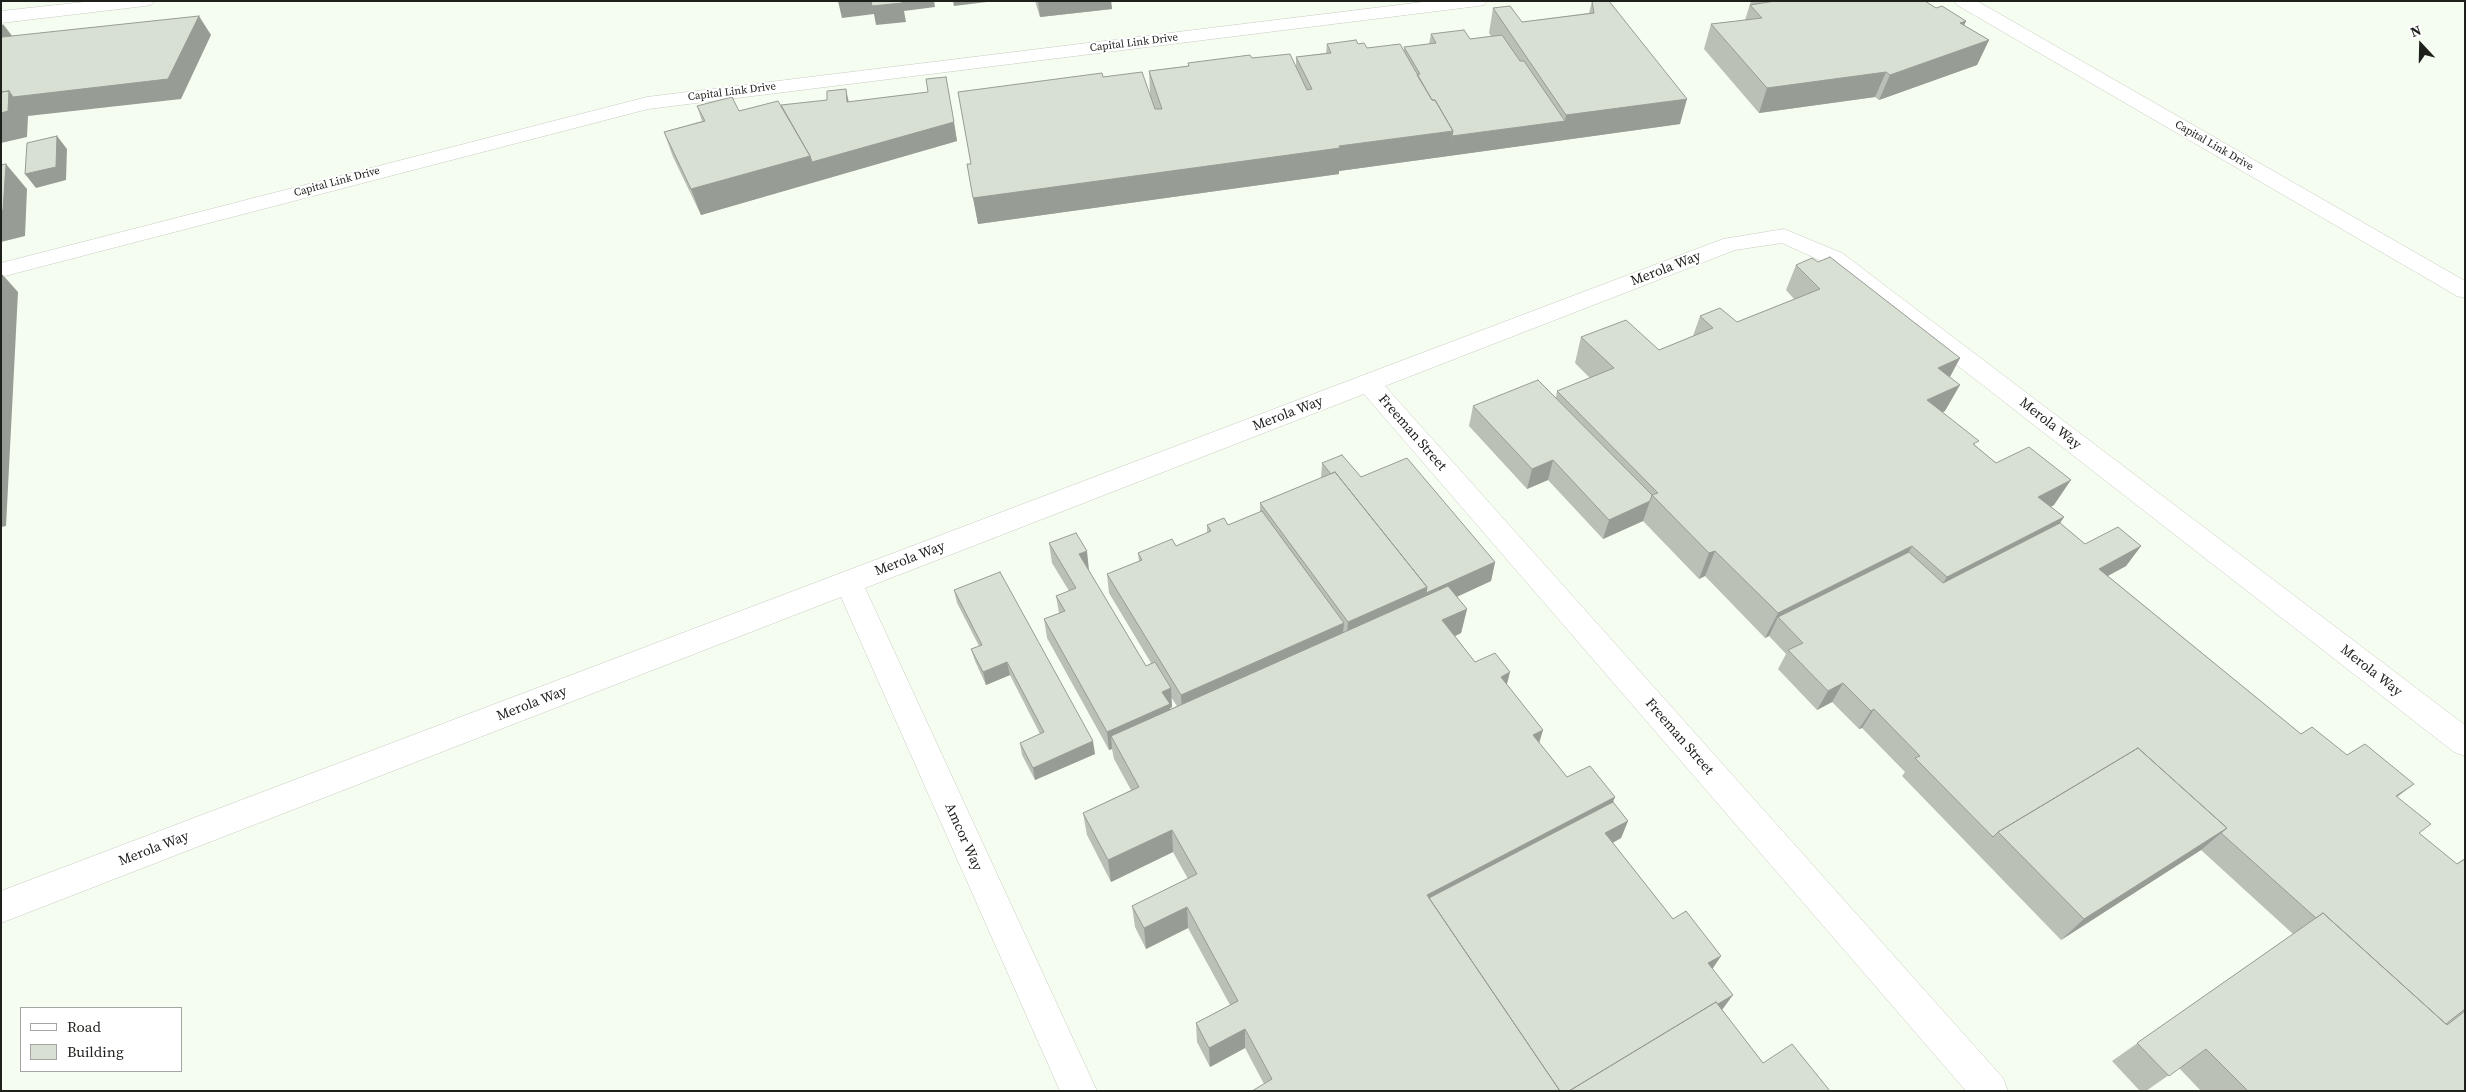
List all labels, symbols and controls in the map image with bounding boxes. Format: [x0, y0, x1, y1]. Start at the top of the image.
north arrow [2396, 20, 2446, 70]
text: N [2407, 20, 2424, 42]
street label: Capital Link Drive [1089, 31, 1179, 55]
street label: Capital Link Drive [687, 80, 777, 104]
street label: Capital Link Drive [2172, 118, 2256, 174]
street label: Capital Link Drive [292, 164, 382, 200]
street label: Merola Way [1629, 248, 1703, 290]
street label: Freeman Street [1374, 391, 1450, 475]
street label: Merola Way [1251, 393, 1325, 435]
street label: Merola Way [2016, 395, 2084, 453]
street label: Merola Way [873, 538, 947, 580]
street label: Merola Way [2337, 642, 2405, 700]
street label: Merola Way [495, 683, 569, 725]
street label: Freeman Street [1641, 695, 1717, 779]
street label: Amcor Way [941, 801, 985, 873]
street label: Merola Way [117, 828, 191, 870]
legend [20, 1007, 182, 1072]
text: Road [67, 1016, 101, 1037]
text: Building [67, 1041, 124, 1062]

